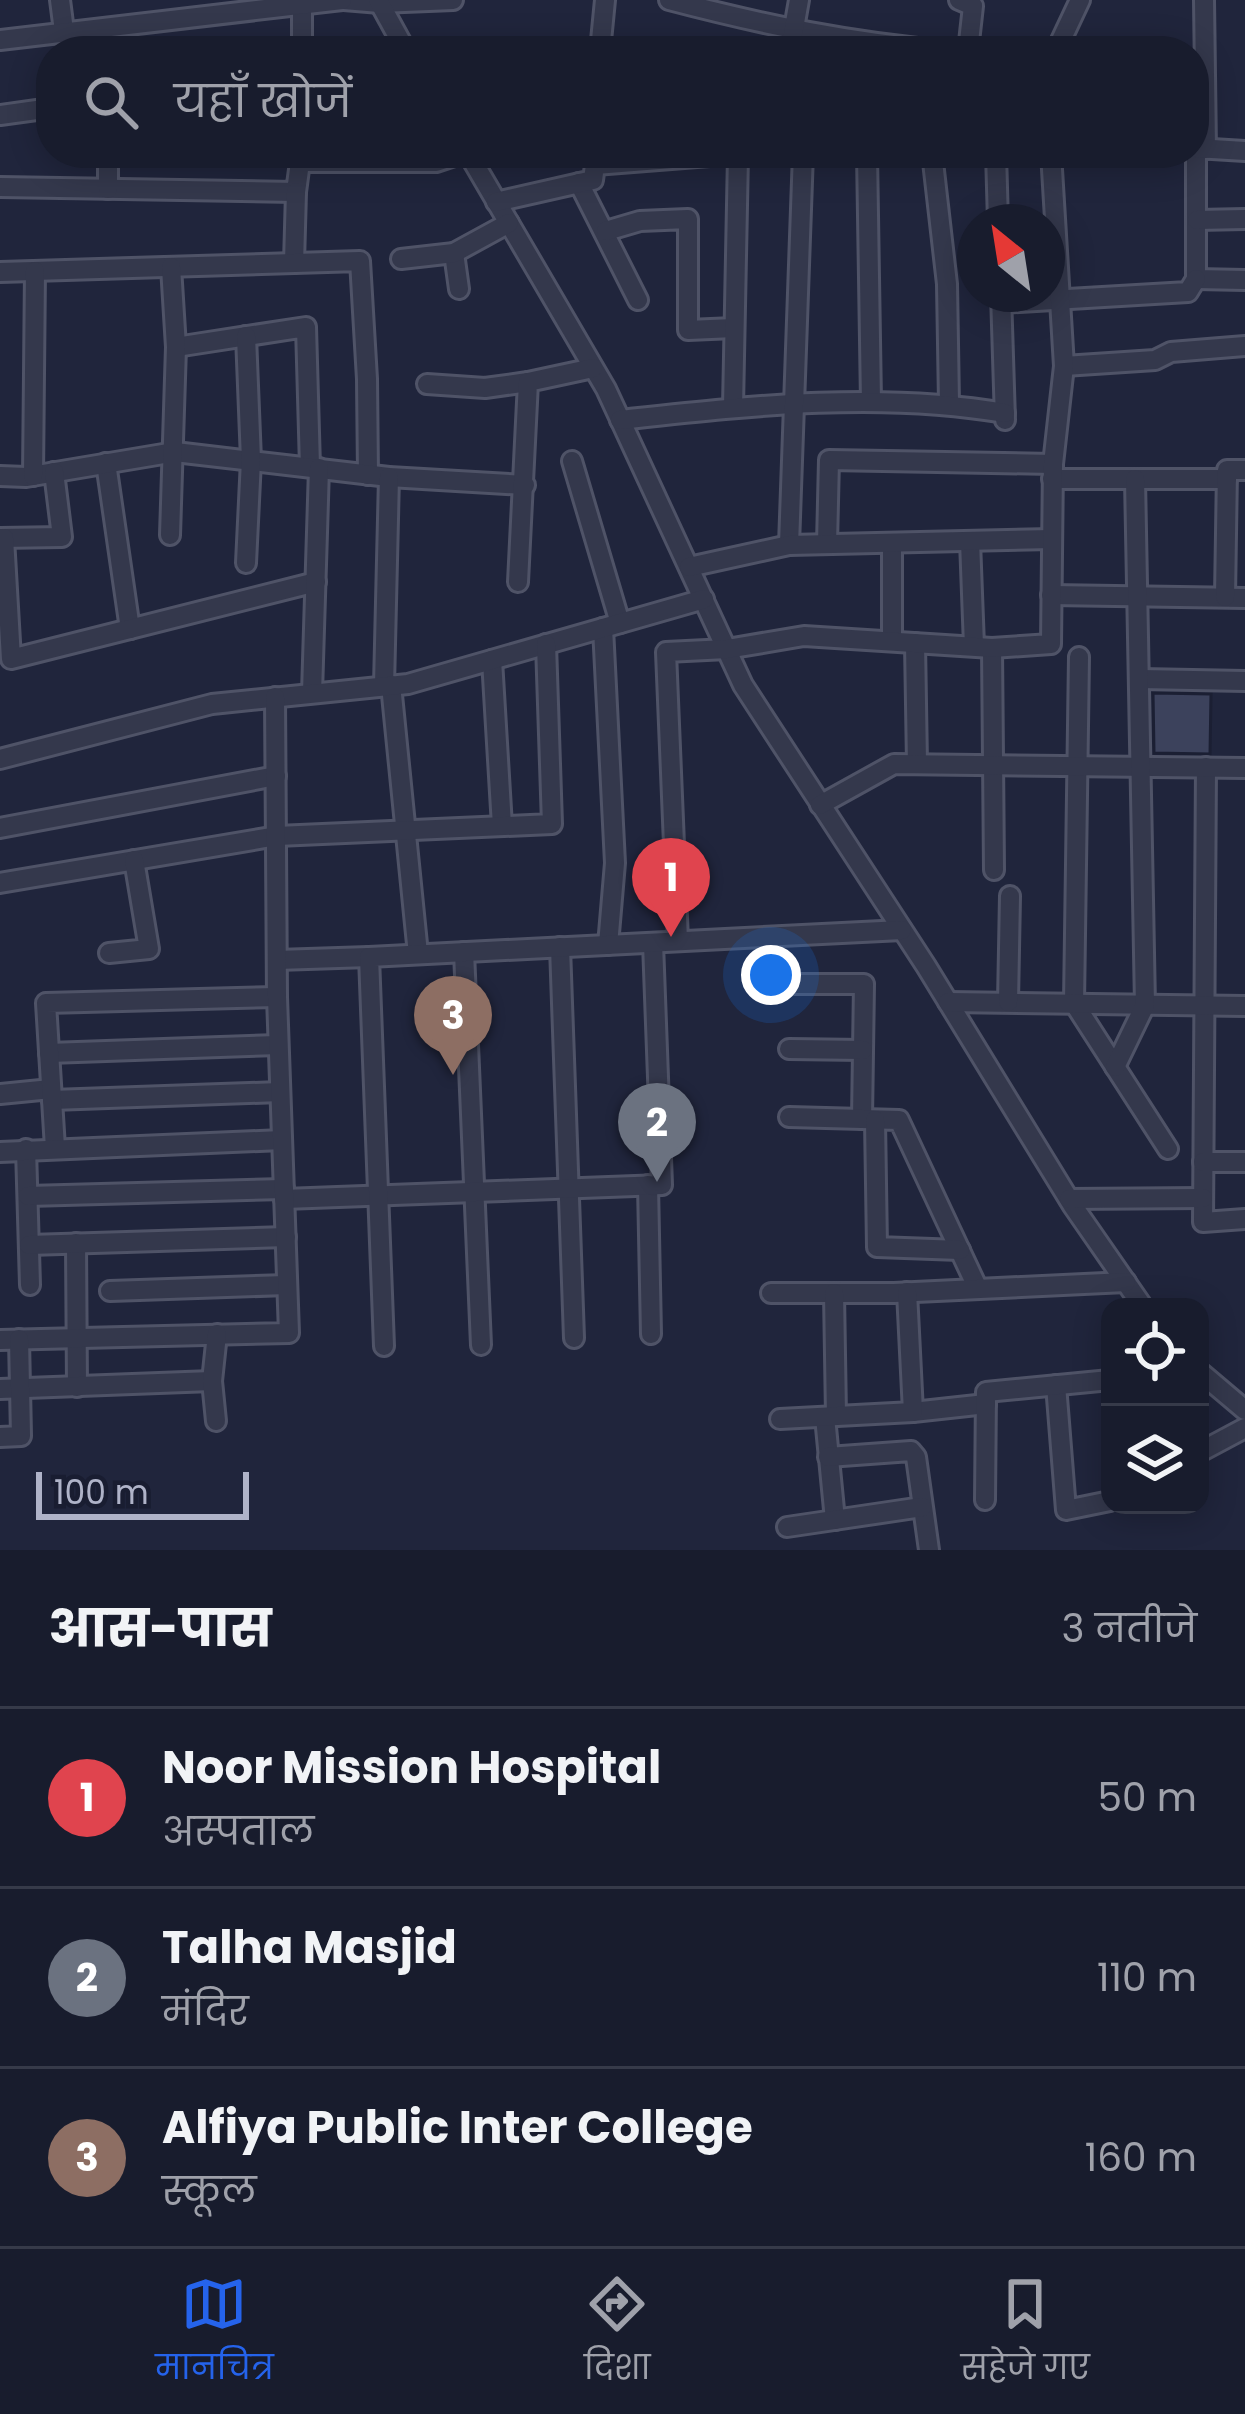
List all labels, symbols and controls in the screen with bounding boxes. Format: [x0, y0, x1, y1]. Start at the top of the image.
search box [36, 36, 1209, 168]
icon: search [78, 69, 144, 135]
text: यहाँ खोजें [174, 70, 352, 133]
north arrow [957, 204, 1065, 312]
pin: 1 [632, 838, 710, 937]
your location [741, 945, 801, 1005]
pin: 3 [414, 976, 492, 1075]
pin: 2 [618, 1083, 696, 1182]
map controls [1101, 1298, 1209, 1514]
button: locate [1101, 1298, 1209, 1406]
button: layers [1101, 1406, 1209, 1514]
scale bar [36, 1466, 249, 1519]
text: 100 m [54, 1469, 149, 1516]
text: आस-पास [48, 1592, 272, 1664]
text: 3 नतीजे [1062, 1601, 1197, 1656]
text: Noor Mission Hospital [162, 1736, 661, 1799]
text: 1 [80, 1770, 94, 1825]
text: 50 m [1097, 1770, 1197, 1825]
text: अस्पताल [162, 1804, 314, 1859]
text: Talha Masjid [162, 1916, 457, 1979]
text: 2 [76, 1950, 98, 2005]
text: 110 m [1097, 1950, 1197, 2005]
text: मंदिर [162, 1984, 249, 2039]
text: Alfiya Public Inter College [162, 2096, 753, 2159]
text: 3 [75, 2130, 99, 2185]
text: 160 m [1085, 2130, 1197, 2185]
text: स्कूल [162, 2164, 256, 2219]
tab: मानचित्र [155, 2271, 274, 2393]
tab: दिशा [584, 2271, 650, 2393]
tab: सहेजे गए [961, 2271, 1090, 2393]

